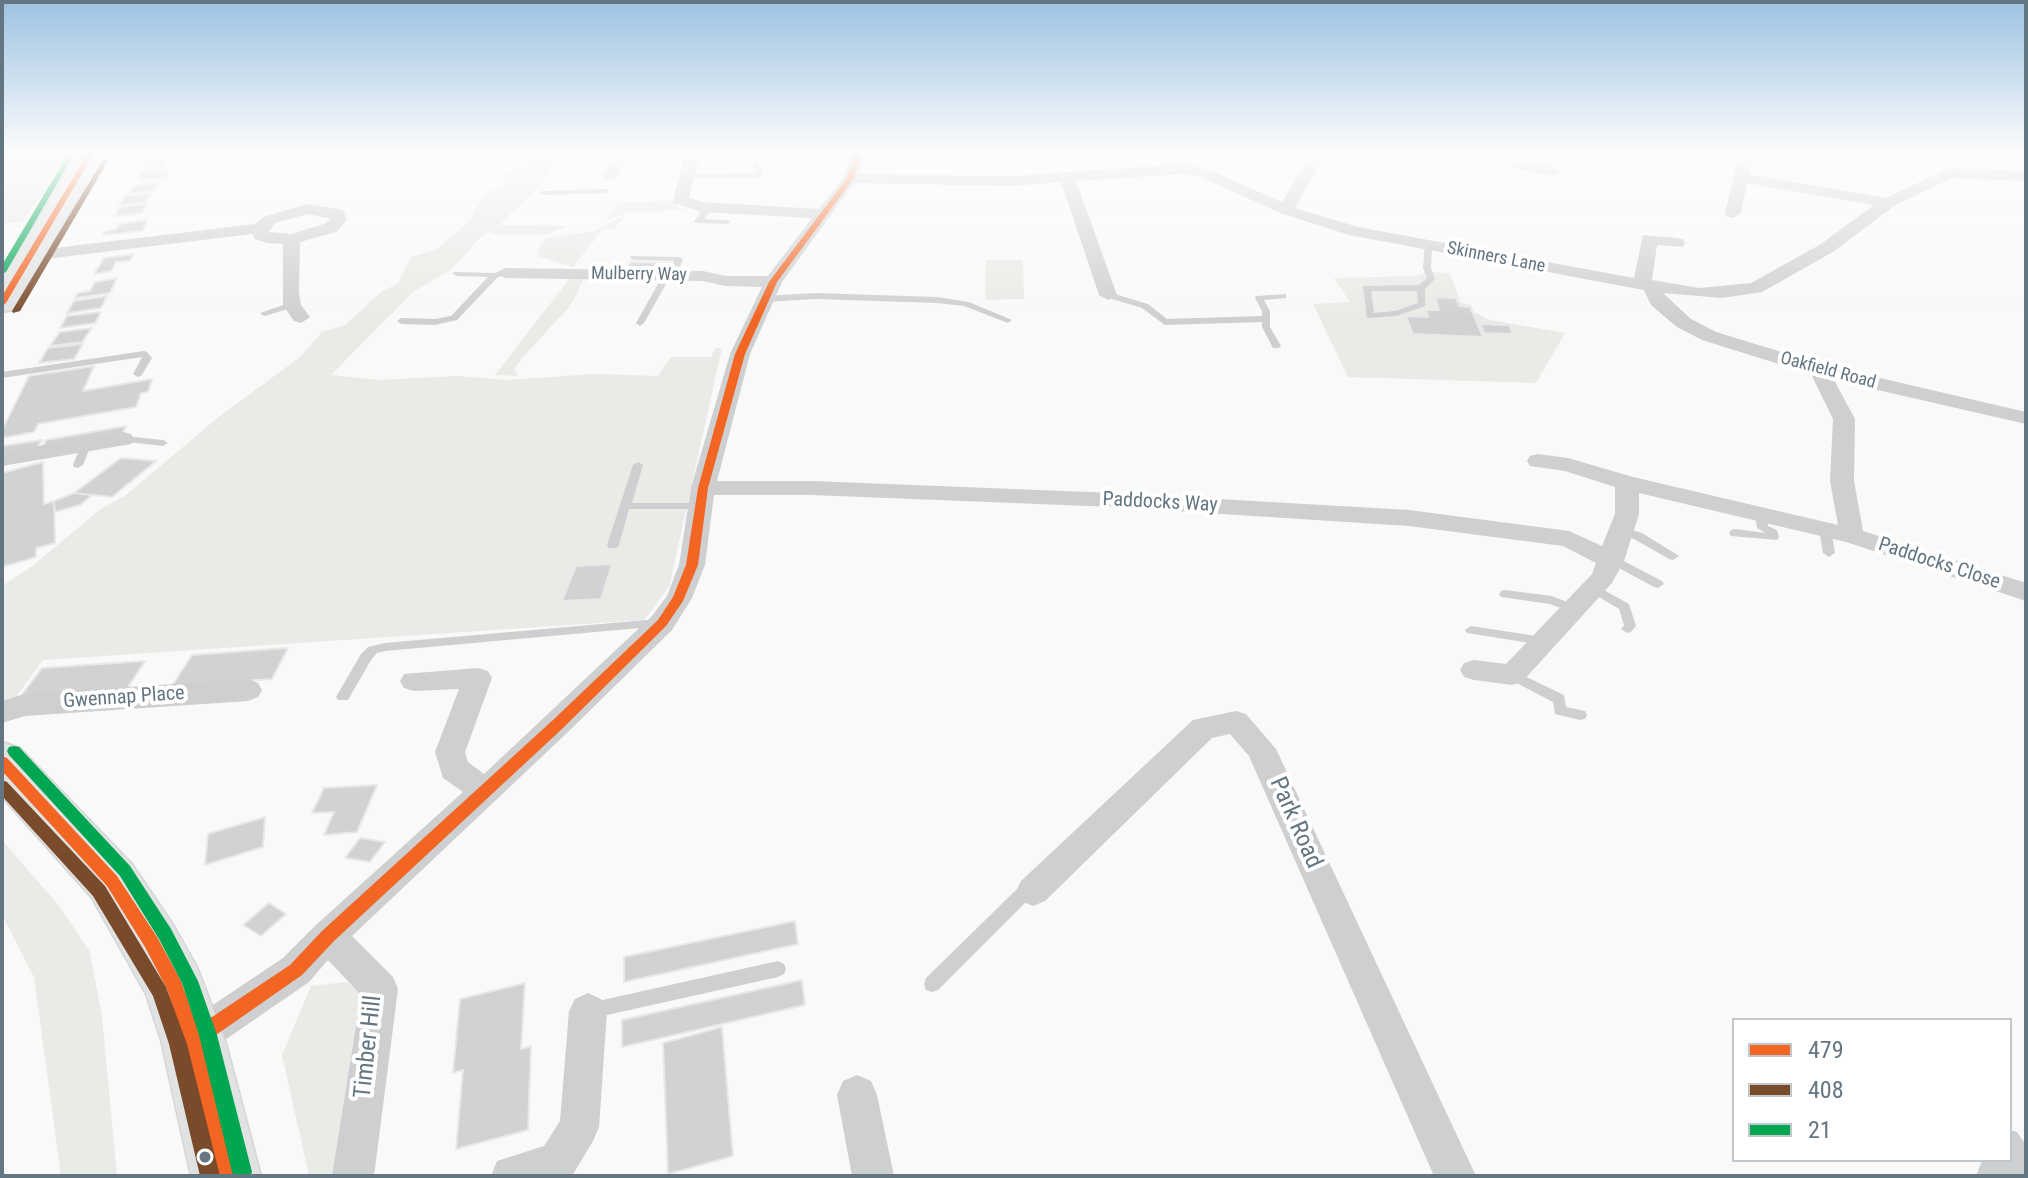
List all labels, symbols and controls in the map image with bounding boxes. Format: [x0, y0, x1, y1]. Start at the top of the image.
street label: Skinners Lane [1445, 238, 1547, 278]
street label: Mulberry Way [591, 263, 687, 287]
street label: Oakfield Road [1778, 348, 1878, 394]
street label: Paddocks Way [1102, 488, 1218, 518]
street label: Paddocks Close [1875, 533, 2003, 595]
street label: Gwennap Place [63, 682, 185, 714]
street label: Park Road [1262, 773, 1328, 873]
street label: Timber Hill [349, 994, 389, 1100]
legend [1732, 1018, 2012, 1162]
text: 479 [1808, 1036, 1844, 1064]
text: 408 [1808, 1076, 1844, 1104]
text: 21 [1808, 1116, 1832, 1144]
unlabelled marker [197, 1149, 213, 1165]

